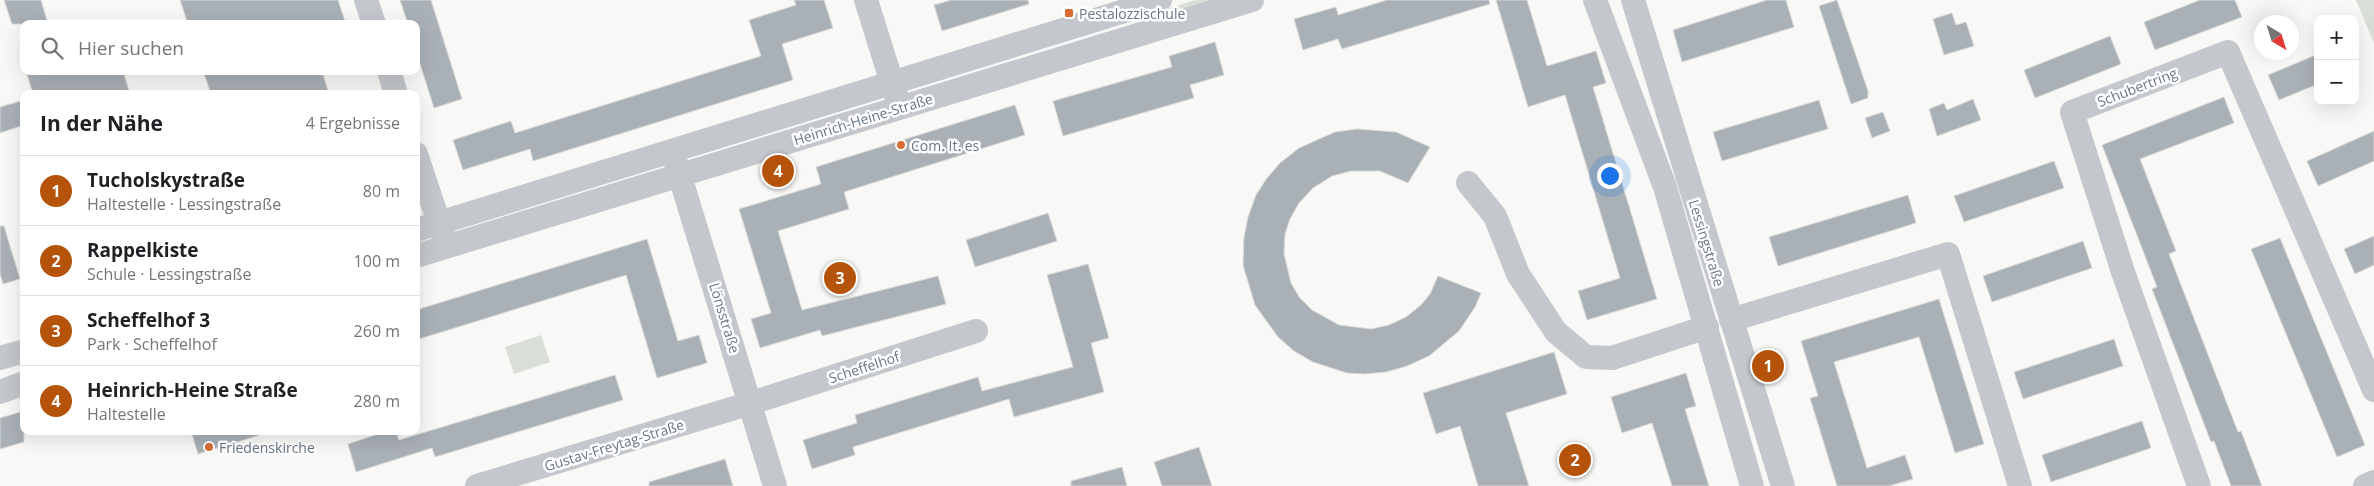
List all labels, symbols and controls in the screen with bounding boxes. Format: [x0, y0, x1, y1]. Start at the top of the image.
place label: Pestalozzischule [1079, 4, 1185, 23]
marker: Pestalozzischule [1063, 7, 1075, 19]
north arrow [2254, 15, 2299, 60]
map controls [2314, 15, 2359, 105]
button: + [2314, 15, 2359, 60]
search box [20, 20, 420, 75]
icon: search [38, 34, 66, 62]
text: Hier suchen [78, 35, 184, 61]
button: − [2314, 60, 2359, 105]
street label: Schubertring [2094, 63, 2180, 111]
street label: Heinrich-Heine-Straße [791, 89, 935, 149]
text: In der Nähe [40, 109, 163, 137]
text: 4 Ergebnisse [306, 112, 400, 134]
place label: Com. It. es [911, 136, 980, 155]
marker: Com. It. es [895, 139, 907, 151]
pin: 4 [762, 152, 794, 190]
your location [1597, 163, 1623, 189]
text: Tucholskystraße [87, 167, 245, 193]
text: 1 [51, 180, 61, 202]
text: 80 m [363, 180, 400, 202]
text: Haltestelle · Lessingstraße [87, 193, 281, 215]
street label: Lessingstraße [1685, 197, 1729, 289]
text: Rappelkiste [87, 237, 199, 263]
text: 2 [51, 250, 61, 272]
text: 100 m [354, 250, 400, 272]
pin: 3 [824, 259, 856, 297]
text: Schule · Lessingstraße [87, 263, 251, 285]
street label: Lönsstraße [705, 280, 745, 356]
text: Scheffelhof 3 [87, 307, 210, 333]
text: 3 [51, 320, 61, 342]
text: 260 m [354, 320, 400, 342]
text: Park · Scheffelhof [87, 333, 217, 355]
street label: Scheffelhof [826, 346, 903, 387]
pin: 1 [1752, 347, 1784, 385]
text: Heinrich-Heine Straße [87, 377, 298, 403]
text: 4 [51, 390, 61, 412]
text: 280 m [354, 390, 400, 412]
text: Haltestelle [87, 403, 166, 425]
street label: Gustav-Freytag-Straße [542, 415, 686, 475]
place label: Friedenskirche [219, 438, 315, 457]
marker: Friedenskirche [203, 441, 215, 453]
pin: 2 [1559, 441, 1591, 479]

